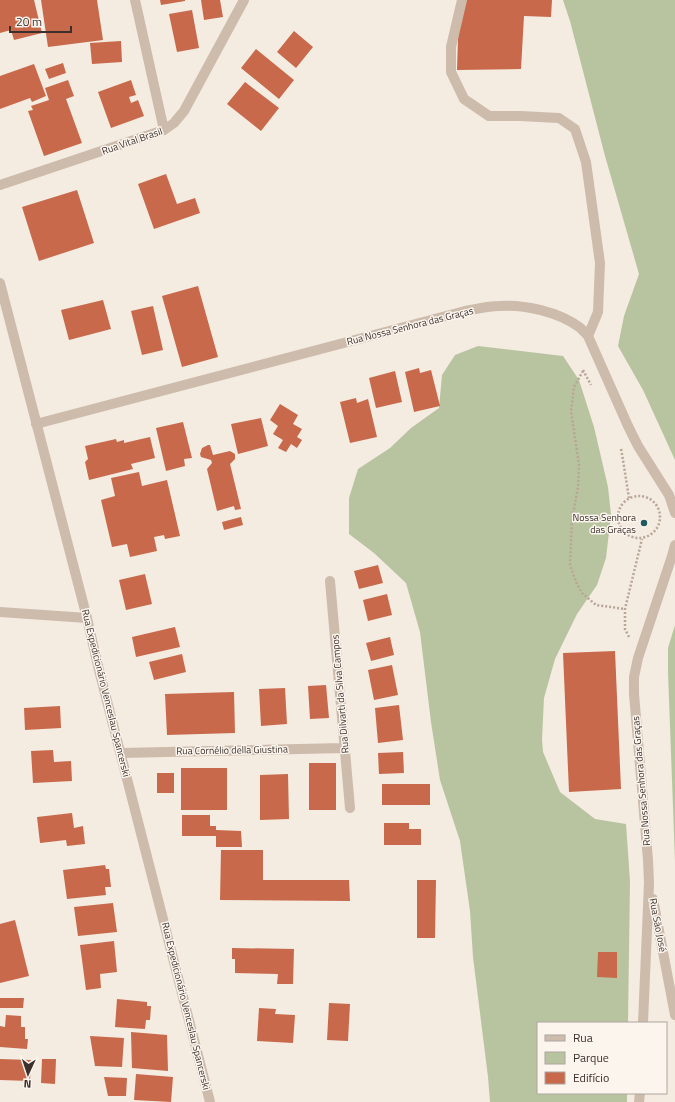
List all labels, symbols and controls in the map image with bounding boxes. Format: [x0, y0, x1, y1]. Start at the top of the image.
scale bar [10, 8, 71, 34]
text: 20 m [16, 12, 42, 31]
street label: Rua Vital Brasil [100, 124, 164, 158]
street label: Rua Nossa Senhora das Graças [345, 303, 475, 349]
place label: Nossa Senhora das Graças [573, 510, 636, 537]
marker: Nossa Senhora das Graças [639, 518, 649, 528]
street label: Rua Expedicionário Venceslau Spancerski [78, 608, 134, 778]
street label: Rua Dilvarti da Silva Campos [327, 634, 353, 754]
street label: Rua Nossa Senhora das Graças [628, 715, 654, 846]
street label: Rua Cornélio della Giustina [176, 742, 288, 758]
street label: Rua São José [645, 897, 671, 953]
street label: Rua Expedicionário Venceslau Spancerski [158, 921, 214, 1091]
legend [537, 1022, 667, 1094]
text: Rua [573, 1028, 593, 1047]
text: Parque [573, 1048, 609, 1067]
north arrow [8, 1054, 48, 1094]
text: Edifício [573, 1068, 609, 1087]
text: N [23, 1076, 32, 1092]

